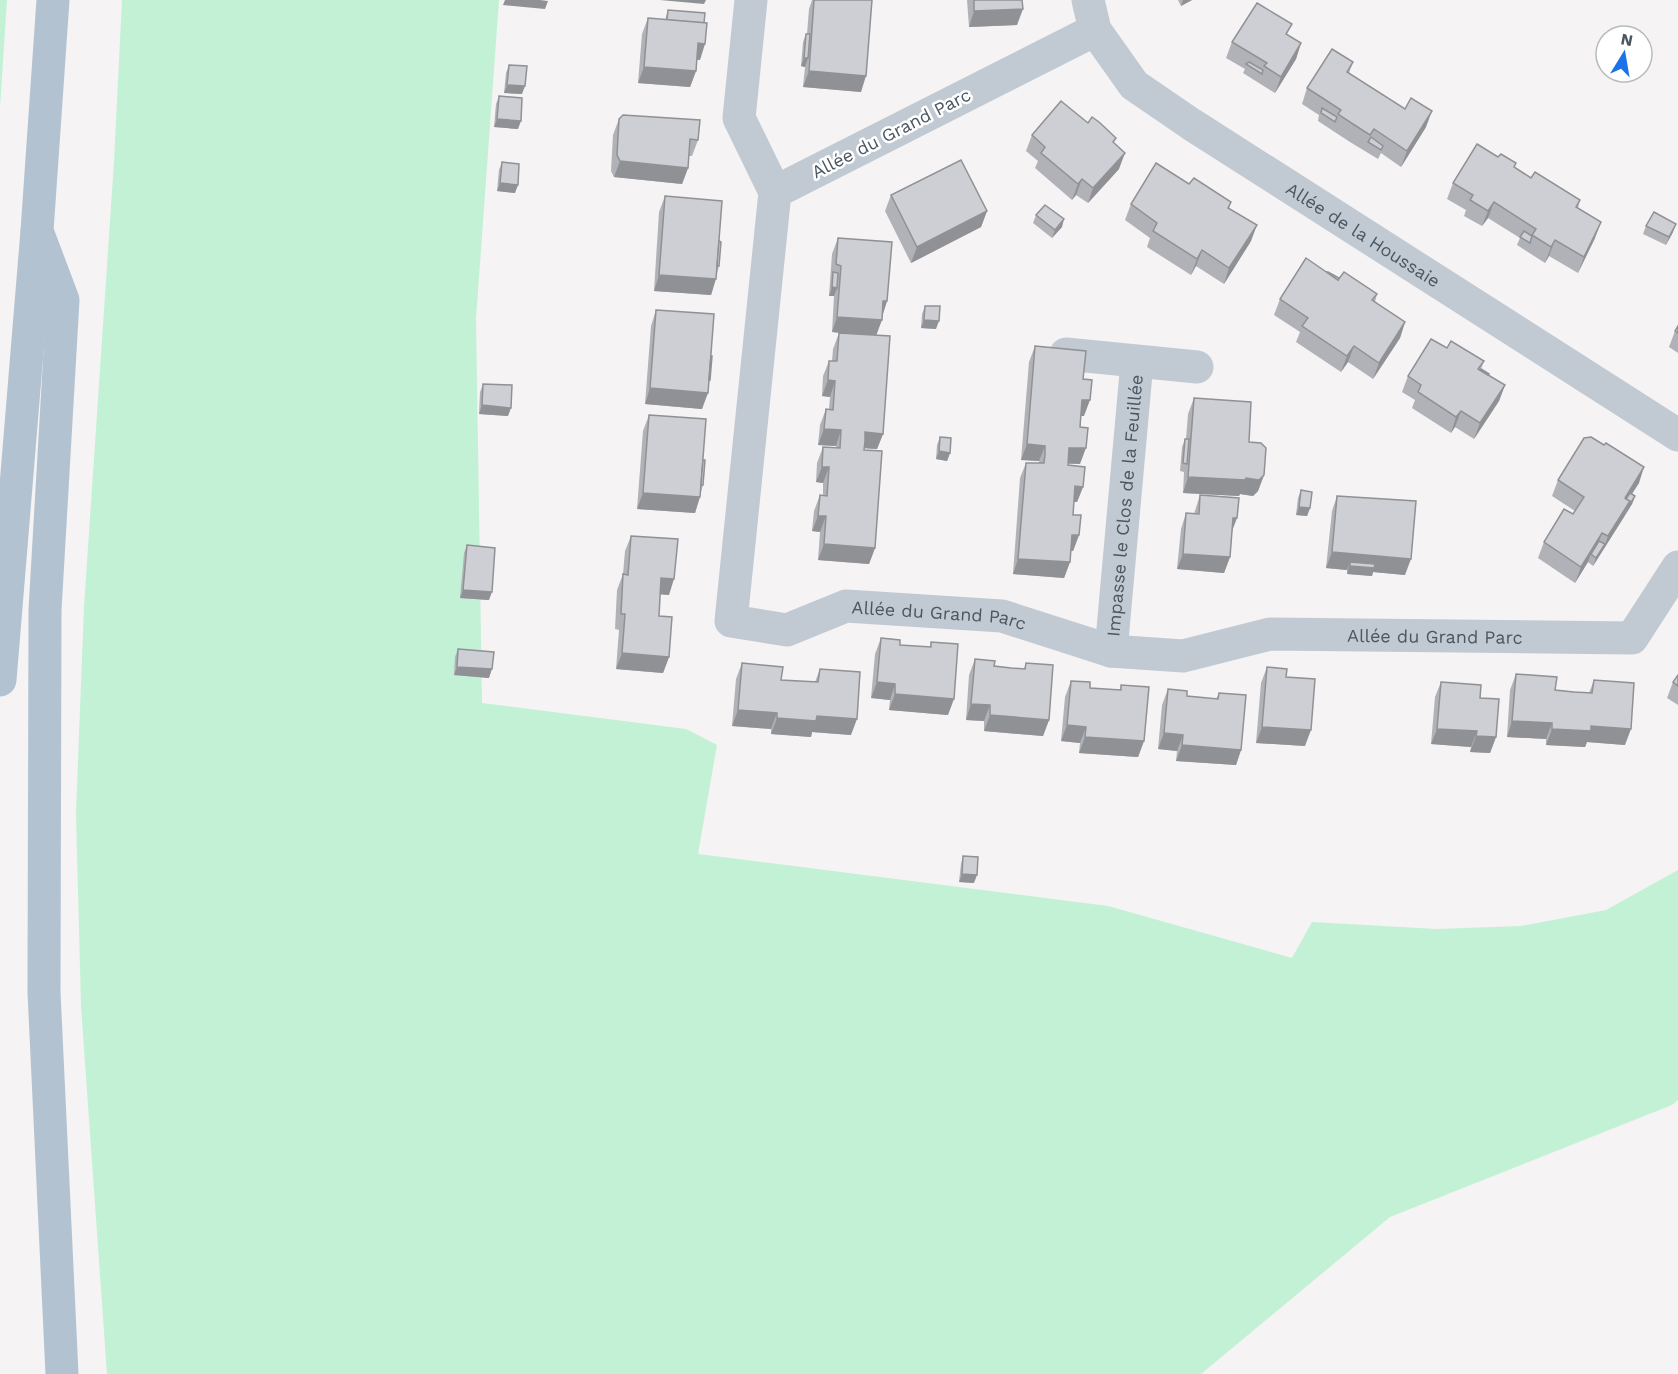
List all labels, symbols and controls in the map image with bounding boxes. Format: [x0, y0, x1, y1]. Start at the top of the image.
north arrow [1594, 24, 1654, 84]
text: N [1619, 29, 1634, 50]
street label: Allée du Grand Parc [808, 84, 974, 182]
street label: Allée de la Houssaie [1283, 177, 1444, 291]
street label: Impasse le Clos de la Feuillée [1102, 374, 1146, 638]
street label: Allée du Grand Parc [851, 596, 1029, 634]
street label: Allée du Grand Parc [1347, 624, 1523, 647]

